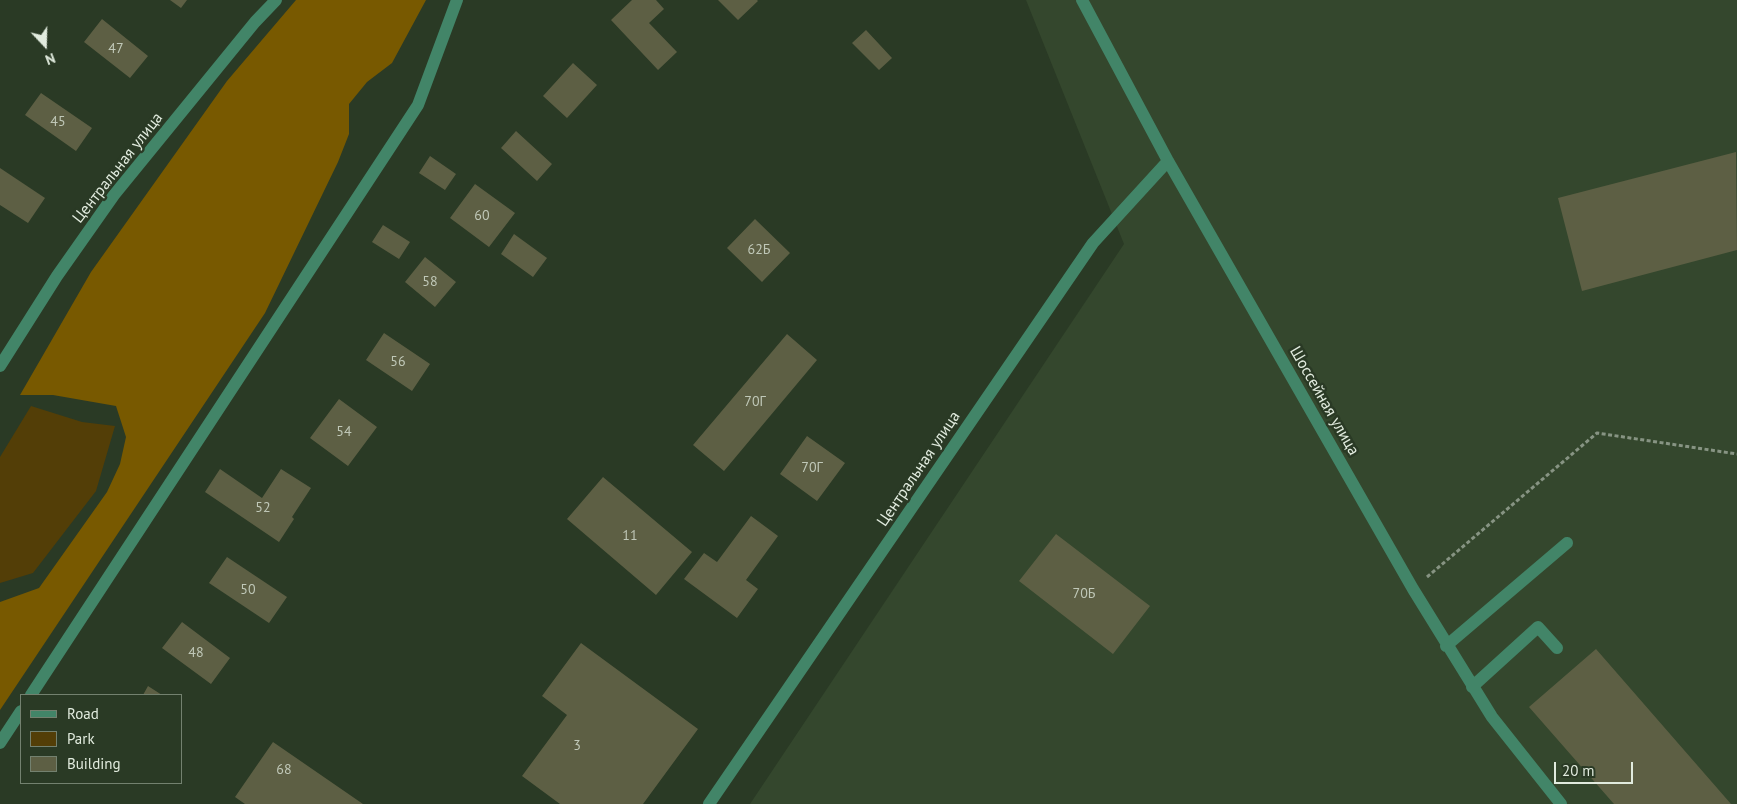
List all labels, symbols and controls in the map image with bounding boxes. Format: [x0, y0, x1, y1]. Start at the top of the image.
north arrow [20, 20, 70, 70]
house number: 47 [108, 41, 124, 57]
text: N [43, 49, 58, 69]
street label: Центральная улица [69, 109, 167, 227]
house number: 45 [50, 114, 66, 130]
house number: 60 [474, 208, 490, 224]
house number: 62Б [748, 242, 770, 258]
house number: 58 [422, 274, 438, 290]
street label: Шоссейная улица [1285, 343, 1363, 459]
house number: 56 [390, 354, 406, 370]
house number: 70Г [744, 394, 766, 410]
street label: Центральная улица [873, 408, 965, 530]
house number: 54 [336, 424, 352, 440]
house number: 70Г [801, 460, 823, 476]
house number: 52 [255, 500, 271, 516]
house number: 11 [622, 528, 638, 544]
house number: 50 [240, 582, 256, 598]
house number: 70Б [1073, 586, 1095, 602]
house number: 48 [188, 645, 204, 661]
legend [20, 694, 182, 784]
text: Road [67, 704, 99, 723]
text: Park [67, 729, 95, 748]
house number: 3 [573, 738, 581, 754]
scale bar [1557, 752, 1636, 784]
text: Building [67, 754, 121, 773]
text: 20 m [1562, 761, 1595, 780]
house number: 68 [276, 762, 292, 778]

